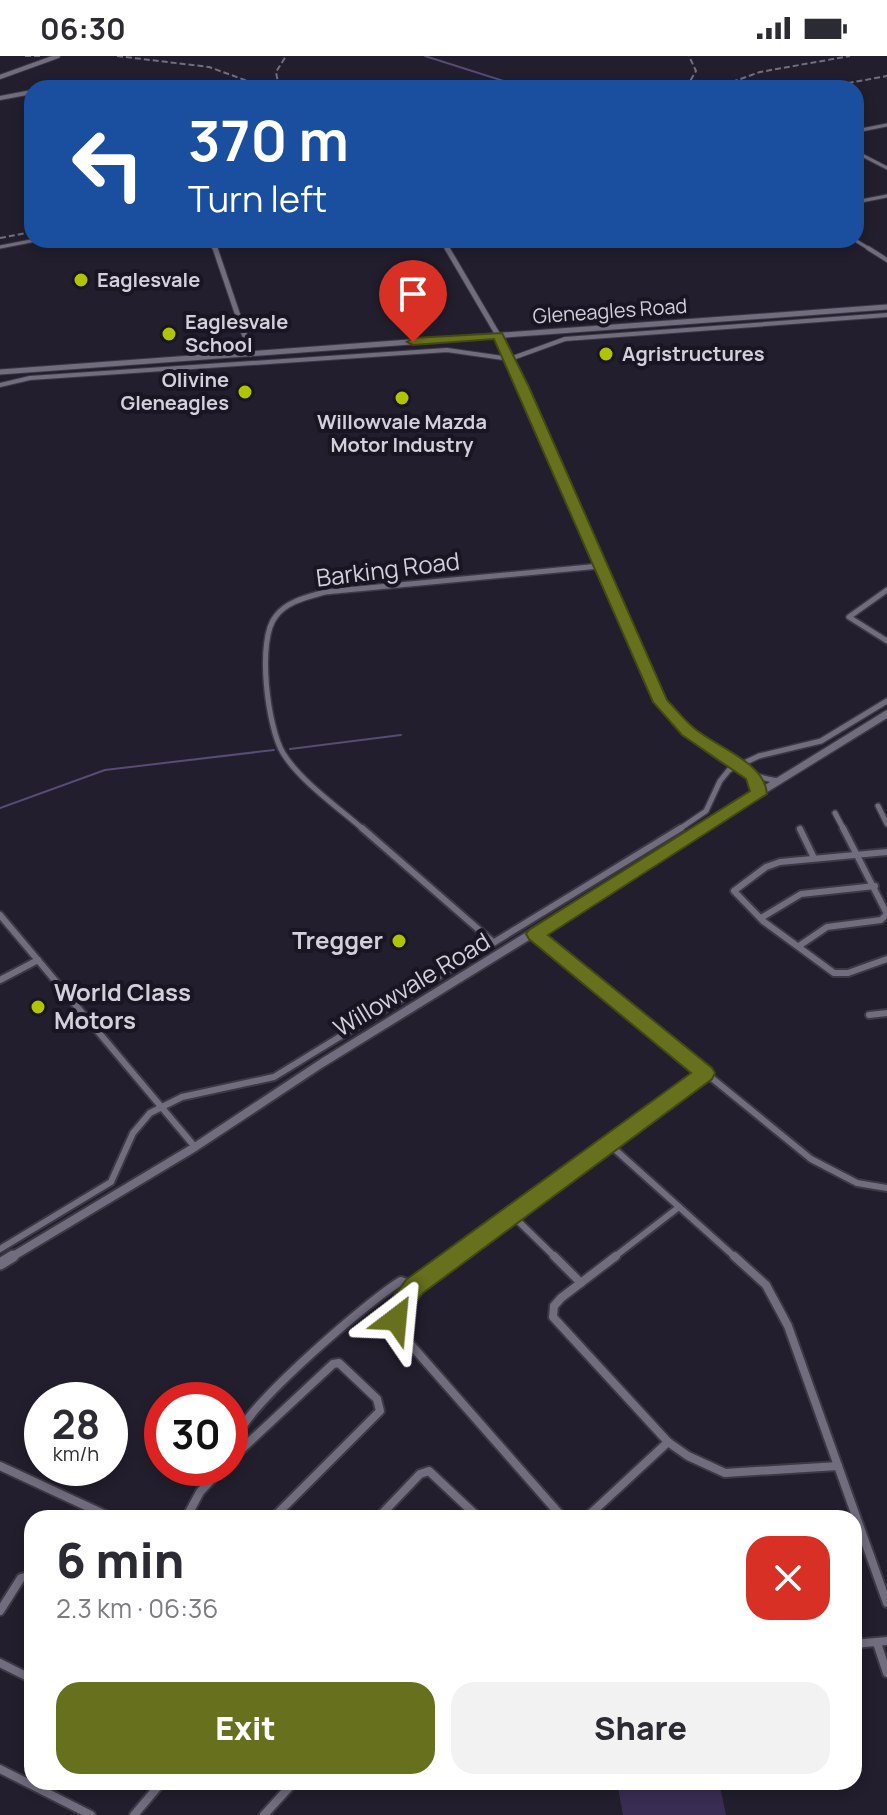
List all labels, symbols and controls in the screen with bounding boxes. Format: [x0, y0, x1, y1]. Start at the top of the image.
text: 06:30 [40, 8, 126, 49]
text: 370 m [188, 101, 349, 178]
icon: left [56, 112, 160, 216]
text: Turn left [188, 174, 327, 223]
pin [379, 260, 447, 342]
place label: Eaglesvale [97, 266, 200, 293]
marker: Eaglesvale [72, 271, 90, 289]
icon: arrive [391, 272, 435, 316]
street label: Gleneagles Road [532, 292, 688, 329]
place label: Eaglesvale School [185, 308, 288, 358]
marker: Eaglesvale School [160, 325, 178, 343]
place label: Agristructures [622, 340, 765, 367]
marker: Agristructures [597, 345, 615, 363]
place label: Olivine Gleneagles [121, 366, 229, 416]
marker: Olivine Gleneagles [236, 383, 254, 401]
marker: Willowvale Mazda Motor Industry [393, 389, 411, 407]
place label: Willowvale Mazda Motor Industry [317, 408, 487, 458]
street label: Barking Road [314, 543, 461, 594]
place label: Tregger [292, 923, 383, 956]
street label: Willowvale Road [327, 924, 496, 1043]
marker: Tregger [390, 932, 408, 950]
place label: World Class Motors [54, 975, 191, 1036]
marker: World Class Motors [29, 998, 47, 1016]
position arrow [354, 1277, 438, 1361]
speed limit sign: 30 [144, 1382, 248, 1486]
text: 28 [52, 1396, 100, 1451]
text: km/h [53, 1440, 99, 1467]
text: 6 min [56, 1527, 184, 1592]
button: close [746, 1536, 830, 1620]
text: 2.3 km · 06:36 [56, 1590, 219, 1626]
button: Exit [56, 1682, 435, 1774]
button: Share [451, 1682, 830, 1774]

